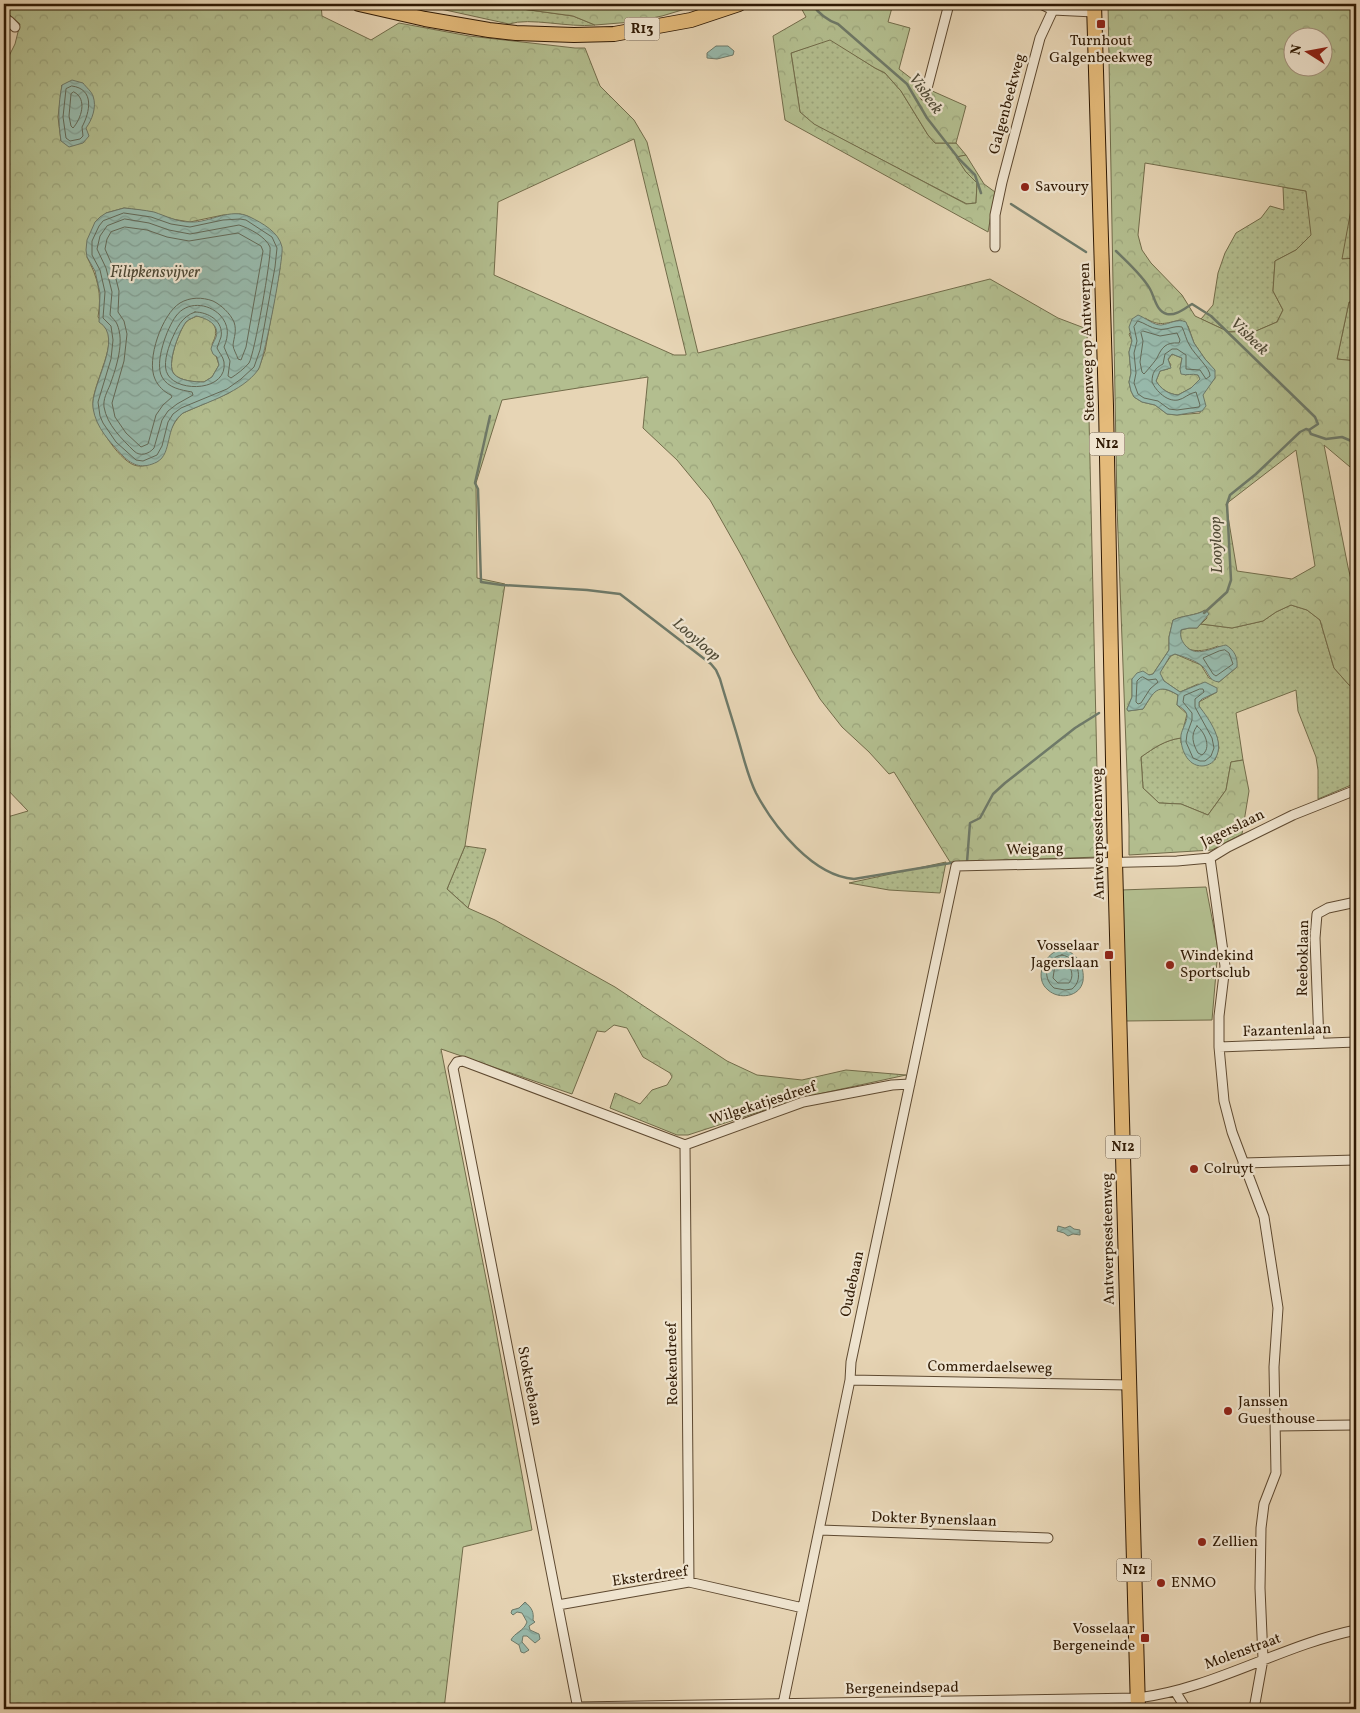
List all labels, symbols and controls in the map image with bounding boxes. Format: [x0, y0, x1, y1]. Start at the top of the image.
road number: R13 [624, 18, 660, 40]
marker: Turnhout Galgenbeekweg [1095, 18, 1107, 30]
north arrow [1282, 28, 1332, 78]
place label: Turnhout Galgenbeekweg [1049, 31, 1153, 69]
text: N [1286, 43, 1307, 57]
street label: Galgenbeekweg [984, 51, 1032, 157]
water label: Visbeek [903, 69, 948, 120]
place label: Savoury [1035, 177, 1089, 198]
marker: Savoury [1019, 181, 1031, 193]
water label: Filipkensvijver [110, 262, 201, 284]
street label: Steenweg op Antwerpen [1075, 262, 1101, 422]
water label: Visbeek [1225, 313, 1274, 361]
road number: N12 [1090, 432, 1124, 456]
water label: Looyloop [1205, 516, 1229, 574]
water label: Looyloop [667, 613, 725, 667]
street label: Antwerpsesteenweg [1087, 767, 1111, 900]
street label: Jagerslaan [1198, 805, 1268, 853]
street label: Weigang [1006, 838, 1064, 861]
street label: Reeboklaan [1293, 919, 1315, 997]
place label: Vosselaar Jagerslaan [1031, 936, 1099, 974]
place label: Windekind Sportsclub [1180, 946, 1254, 984]
marker: Vosselaar Jagerslaan [1103, 949, 1115, 961]
marker: Windekind Sportsclub [1164, 959, 1176, 971]
street label: Fazantenlaan [1242, 1019, 1332, 1043]
street label: Wilgekatjesdreef [707, 1076, 821, 1131]
road number: N12 [1106, 1136, 1140, 1158]
place label: Colruyt [1204, 1159, 1254, 1180]
marker: Colruyt [1188, 1163, 1200, 1175]
street label: Antwerpsesteenweg [1097, 1172, 1121, 1305]
street label: Oudebaan [836, 1249, 870, 1319]
street label: Roekendreef [662, 1320, 684, 1406]
street label: Stoktsebaan [511, 1345, 547, 1427]
street label: Commerdaelseweg [927, 1356, 1053, 1380]
place label: Janssen Guesthouse [1238, 1392, 1315, 1430]
marker: Janssen Guesthouse [1222, 1405, 1234, 1417]
street label: Dokter Bynenslaan [871, 1507, 997, 1533]
place label: Zellien [1212, 1532, 1258, 1553]
marker: Zellien [1196, 1536, 1208, 1548]
road number: N12 [1116, 1558, 1152, 1582]
street label: Eksterdreef [611, 1561, 691, 1593]
place label: ENMO [1171, 1573, 1216, 1594]
marker: ENMO [1155, 1577, 1167, 1589]
place label: Vosselaar Bergeneinde [1052, 1619, 1135, 1657]
street label: Molenstraat [1202, 1628, 1284, 1676]
marker: Vosselaar Bergeneinde [1139, 1632, 1151, 1644]
street label: Bergeneindsepad [845, 1678, 959, 1700]

